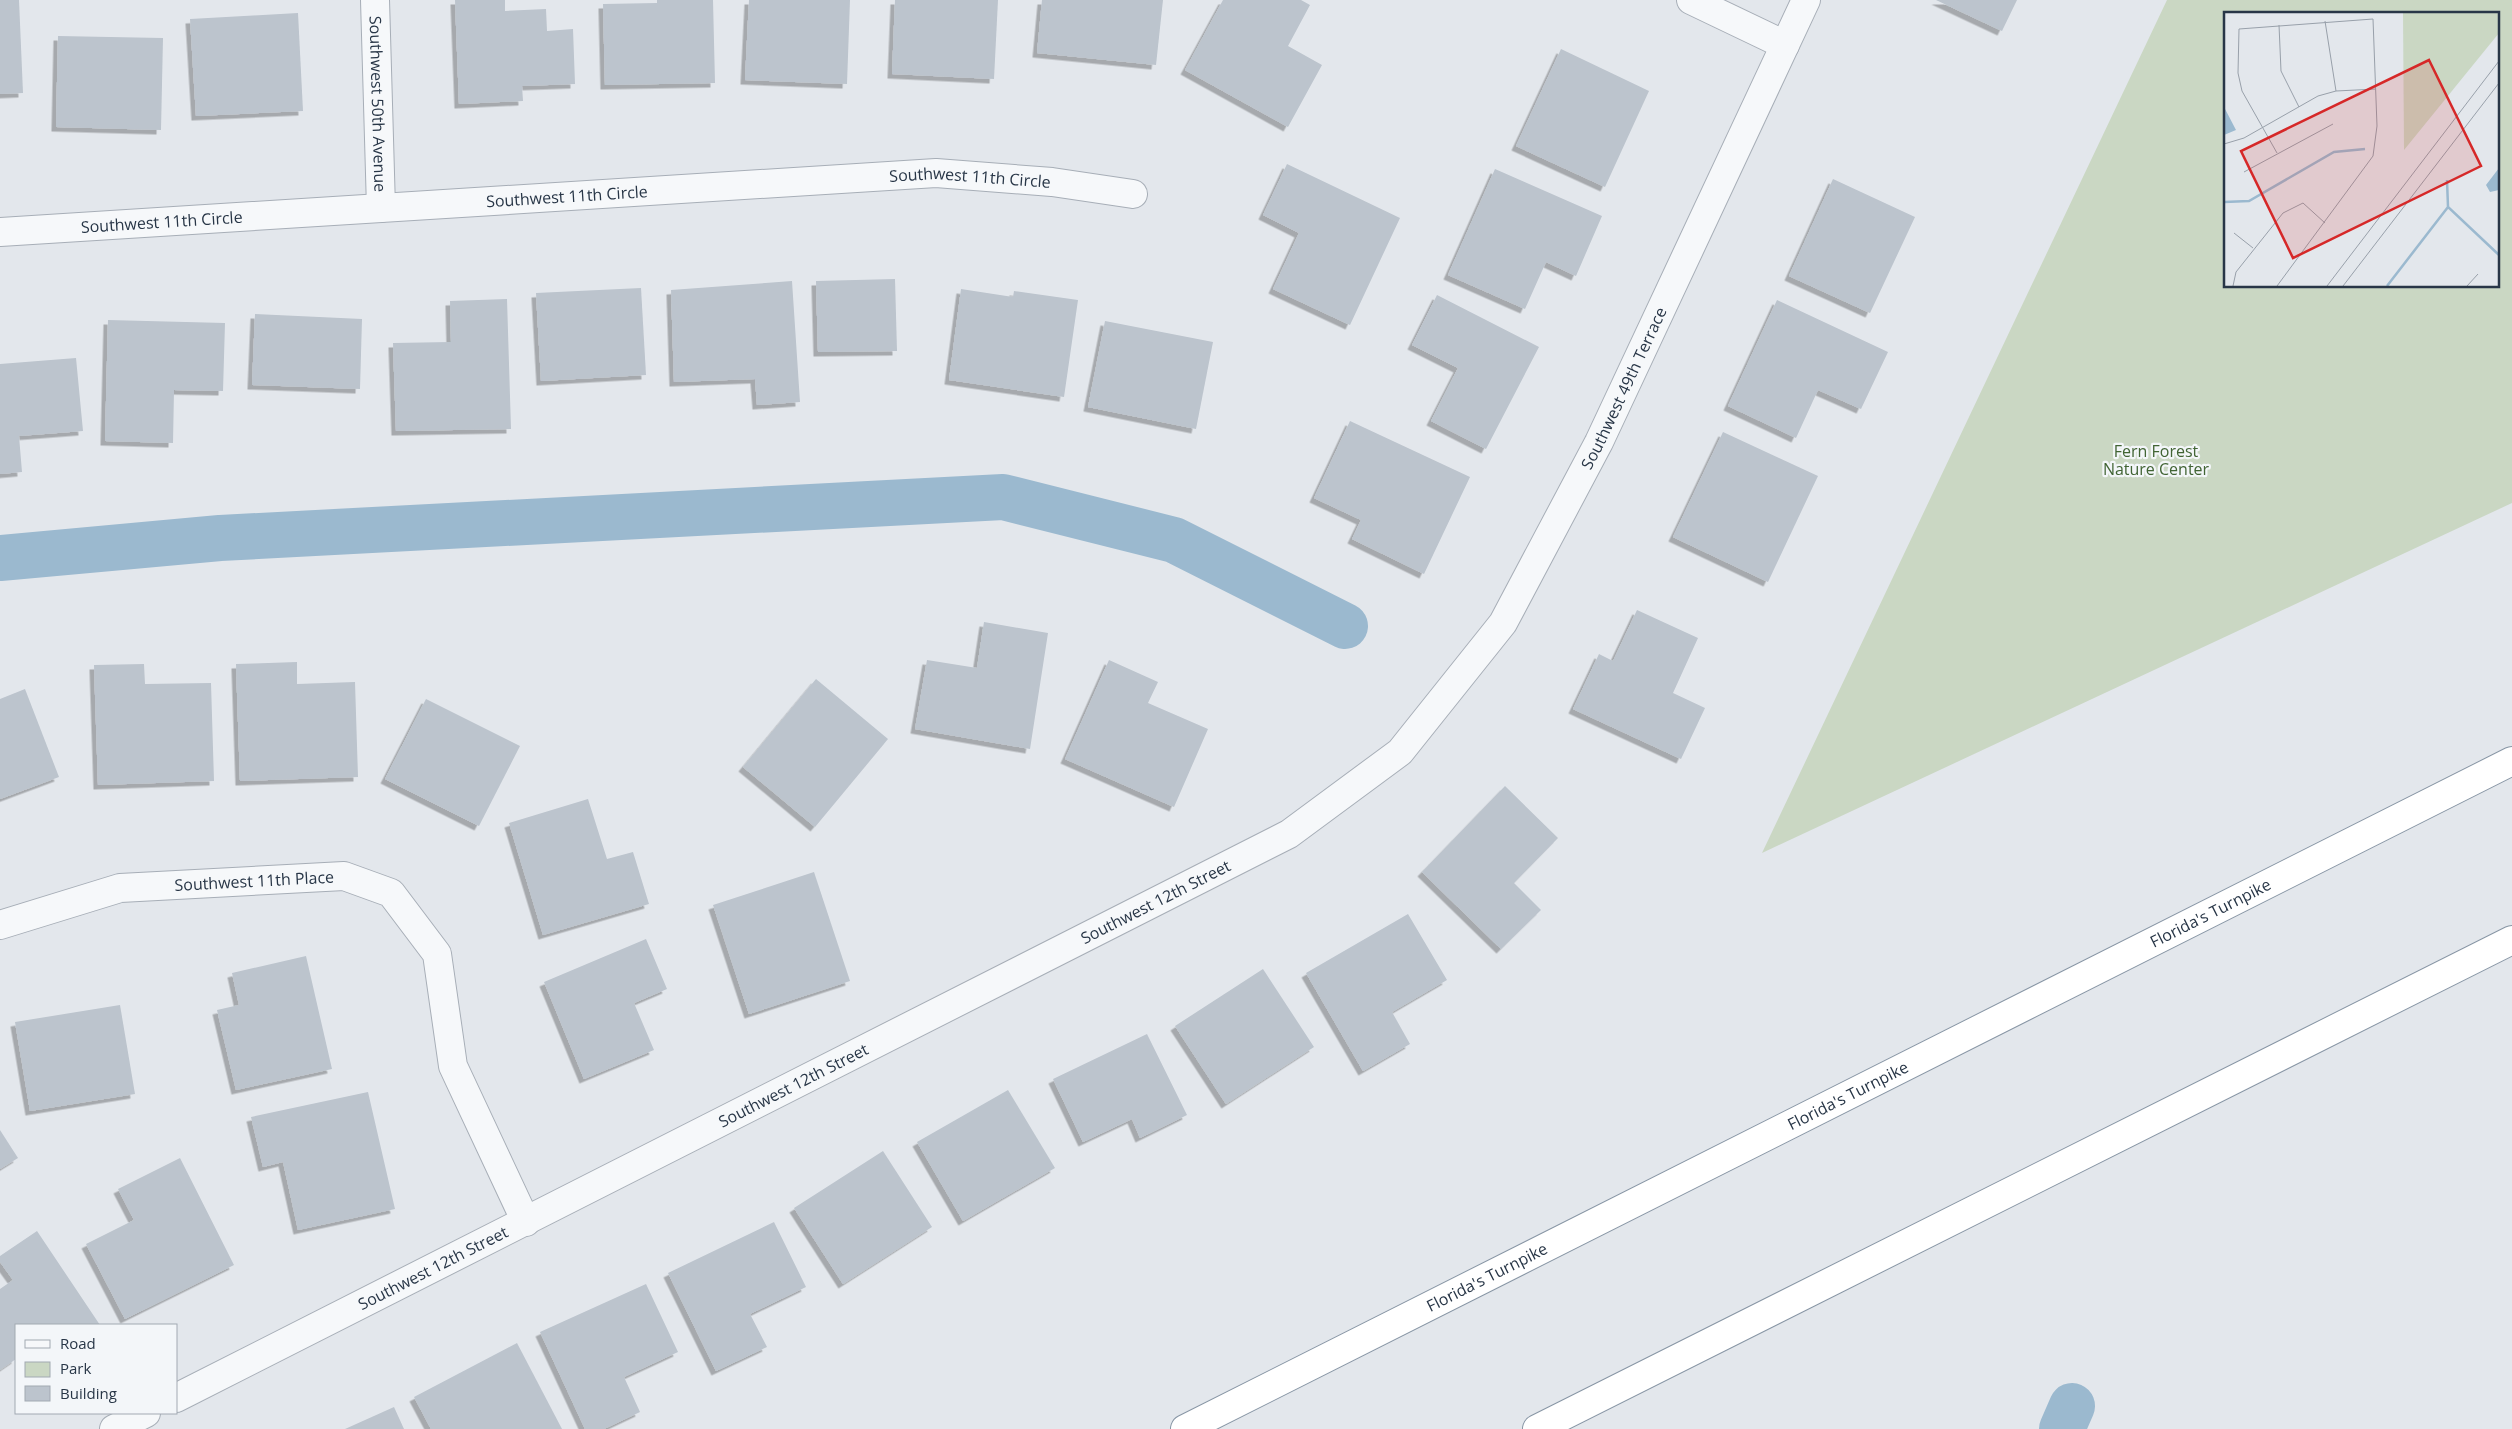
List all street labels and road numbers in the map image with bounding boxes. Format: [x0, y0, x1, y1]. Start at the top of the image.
street label: Southwest 50th Avenue [364, 16, 392, 192]
street label: Southwest 11th Circle [889, 162, 1052, 193]
street label: Southwest 11th Circle [485, 180, 648, 212]
street label: Southwest 11th Circle [80, 206, 243, 238]
street label: Southwest 49th Terrace [1576, 303, 1672, 473]
street label: Southwest 12th Street [1077, 854, 1234, 949]
street label: Southwest 11th Place [174, 866, 335, 896]
street label: Florida's Turnpike [2146, 873, 2275, 952]
street label: Southwest 12th Street [715, 1038, 872, 1132]
street label: Florida's Turnpike [1784, 1056, 1912, 1135]
street label: Southwest 12th Street [354, 1221, 512, 1315]
street label: Florida's Turnpike [1423, 1237, 1551, 1317]

